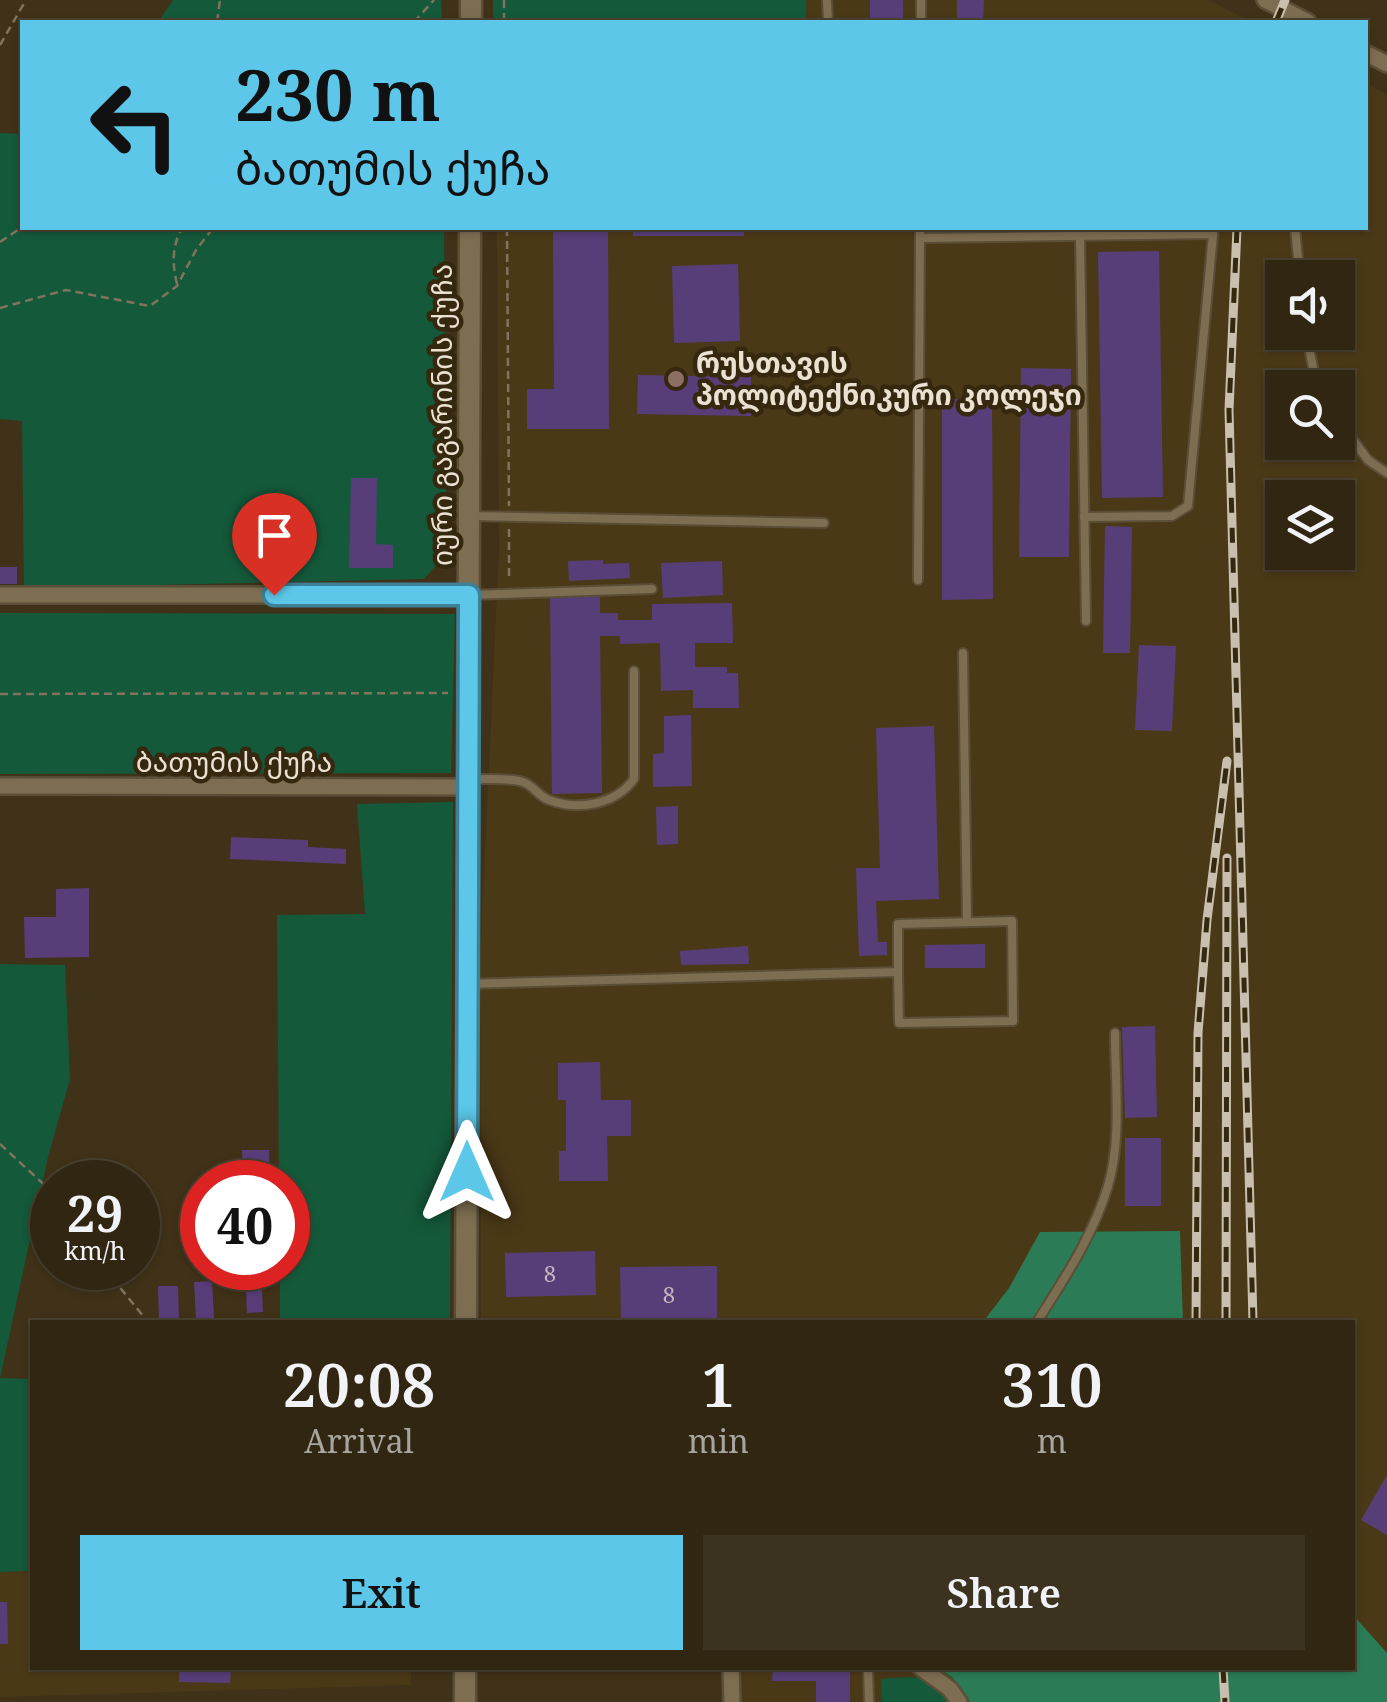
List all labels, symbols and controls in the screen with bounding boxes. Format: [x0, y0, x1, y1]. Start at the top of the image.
text: 230 m [235, 46, 441, 142]
icon: left [70, 60, 200, 190]
text: ბათუმის ქუჩა [235, 137, 550, 198]
map controls [1265, 260, 1355, 570]
button: sound [1265, 260, 1355, 350]
street label: იური გაგარინის ქუჩა [422, 264, 460, 566]
place label: რუსთავის პოლიტექნიკური კოლეჯი [696, 343, 1082, 413]
marker: რუსთავის პოლიტექნიკური კოლეჯი [665, 368, 687, 390]
button: search [1265, 370, 1355, 460]
button: layers [1265, 480, 1355, 570]
pin [232, 493, 317, 596]
icon: arrive [247, 508, 302, 563]
street label: ბათუმის ქუჩა [136, 742, 332, 780]
position arrow [415, 1120, 519, 1224]
speed limit sign: 40 [180, 1160, 310, 1290]
text: 29 [67, 1179, 123, 1247]
text: km/h [64, 1233, 126, 1267]
house number: 8 [544, 1258, 556, 1288]
house number: 8 [663, 1279, 675, 1309]
text: 20:08 [282, 1343, 435, 1425]
text: 1 [701, 1343, 735, 1425]
text: 310 [1001, 1343, 1103, 1425]
text: Arrival [304, 1419, 414, 1462]
text: min [688, 1419, 749, 1462]
text: m [1037, 1419, 1067, 1462]
button: Exit [80, 1535, 683, 1650]
button: Share [703, 1535, 1305, 1650]

